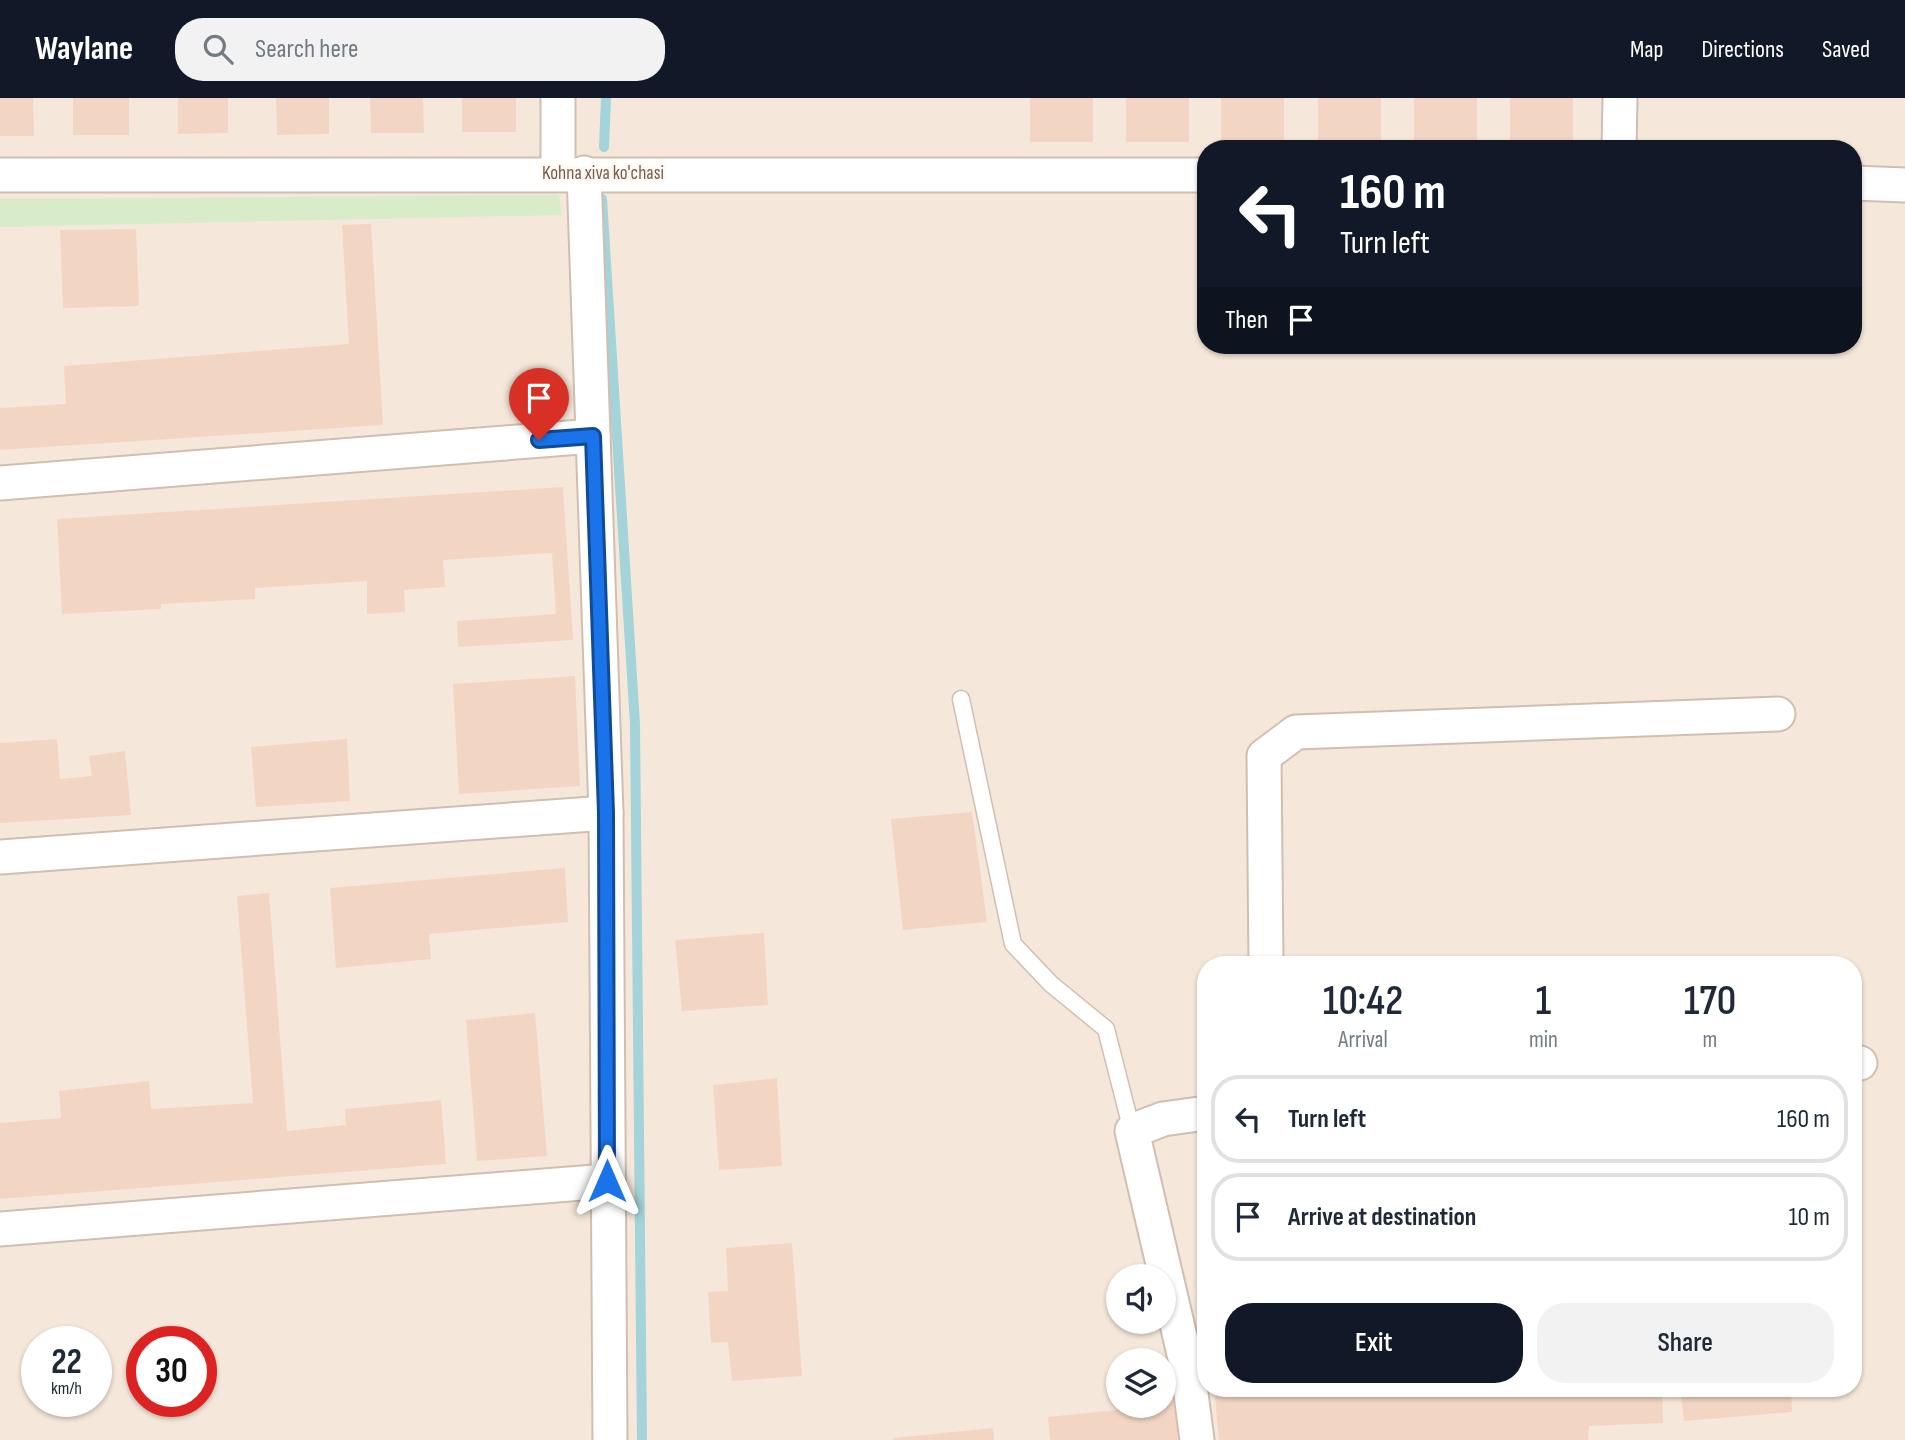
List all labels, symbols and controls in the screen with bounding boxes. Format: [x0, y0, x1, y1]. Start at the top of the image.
search box [175, 18, 665, 81]
text: Waylane [35, 29, 133, 69]
icon: search [199, 30, 237, 68]
text: Search here [255, 34, 358, 65]
text: Map [1630, 35, 1663, 64]
text: Directions [1701, 35, 1784, 64]
text: Saved [1822, 35, 1870, 64]
street label: Kohna xiva ko'chasi [542, 162, 664, 185]
text: 160 m [1340, 164, 1446, 223]
icon: left [1225, 168, 1316, 259]
text: Turn left [1340, 224, 1430, 263]
icon: arrive [1282, 301, 1320, 339]
text: Then [1225, 305, 1268, 336]
pin [509, 368, 569, 440]
icon: arrive [520, 379, 558, 417]
text: 10:42 [1323, 976, 1403, 1027]
text: 1 [1535, 976, 1551, 1027]
text: 170 [1684, 976, 1736, 1027]
text: Arrival [1338, 1026, 1388, 1054]
text: min [1529, 1026, 1558, 1054]
text: m [1702, 1026, 1717, 1054]
icon: left [1229, 1100, 1267, 1138]
text: Turn left [1288, 1104, 1366, 1135]
text: 160 m [1777, 1104, 1830, 1135]
position arrow [570, 1144, 644, 1218]
icon: arrive [1229, 1198, 1267, 1236]
text: Arrive at destination [1288, 1202, 1476, 1233]
text: 10 m [1788, 1202, 1830, 1233]
map controls [1106, 1264, 1176, 1418]
button: sound [1106, 1264, 1176, 1334]
button: Exit [1225, 1303, 1523, 1383]
button: Share [1537, 1303, 1834, 1383]
speed limit sign: 30 [126, 1326, 217, 1417]
text: 22 [51, 1341, 82, 1384]
button: layers [1106, 1348, 1176, 1418]
text: km/h [51, 1378, 82, 1399]

